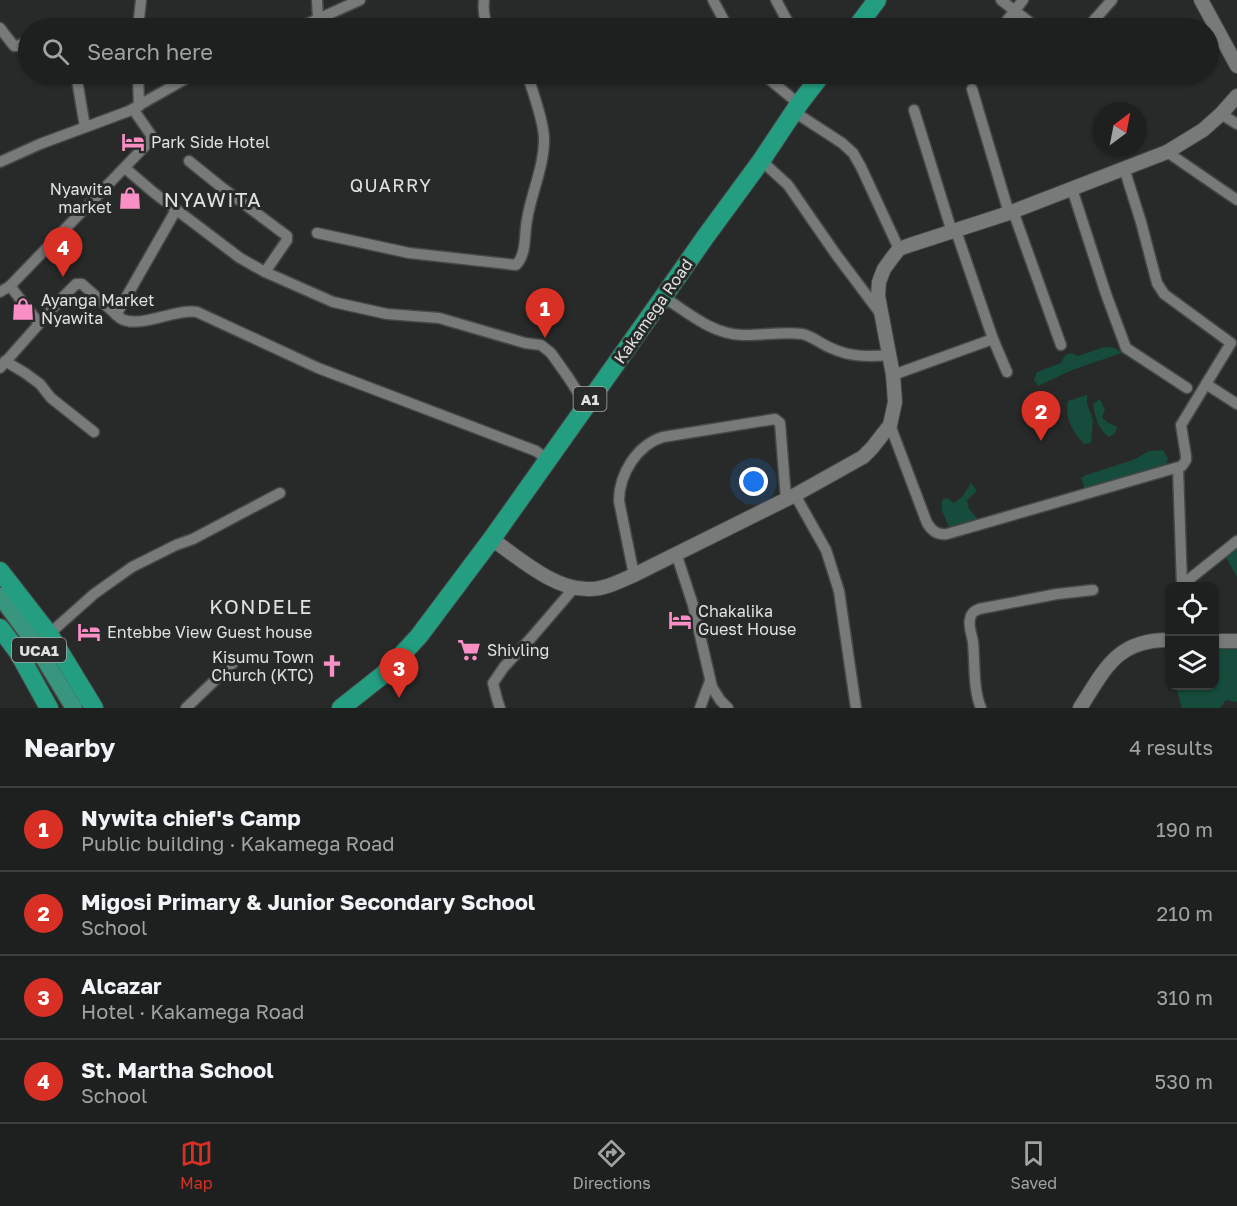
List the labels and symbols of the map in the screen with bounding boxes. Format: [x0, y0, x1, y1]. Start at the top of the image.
north arrow [1093, 102, 1147, 156]
hotel icon: Park Side Hotel [120, 129, 146, 155]
place label: Park Side Hotel [151, 132, 270, 152]
district label: QUARRY [350, 174, 432, 196]
place label: Nyawita market [50, 179, 112, 217]
shop icon: Nyawita market [117, 185, 143, 211]
district label: NYAWITA [164, 187, 262, 211]
pin: 4 [44, 228, 82, 277]
street label: Kakamega Road [609, 255, 697, 367]
pin: 1 [526, 288, 564, 338]
place label: Ayanga Market Nyawita [41, 290, 154, 328]
shop icon: Ayanga Market Nyawita [10, 296, 36, 322]
road number: A1 [574, 387, 606, 411]
pin: 2 [1022, 392, 1060, 441]
your location [739, 467, 768, 496]
district label: KONDELE [209, 594, 313, 618]
place label: Chakalika Guest House [698, 601, 796, 639]
hotel icon: Chakalika Guest House [667, 607, 693, 633]
hotel icon: Entebbe View Guest house [76, 619, 102, 645]
place label: Entebbe View Guest house [107, 622, 312, 642]
supermarket icon: Shivling [456, 637, 482, 663]
road number: UCA1 [12, 638, 66, 662]
place label: Shivling [487, 640, 549, 660]
place label: Kisumu Town Church (KTC) [211, 647, 314, 685]
pin: 3 [380, 648, 418, 698]
church icon: Kisumu Town Church (KTC) [319, 653, 345, 679]

